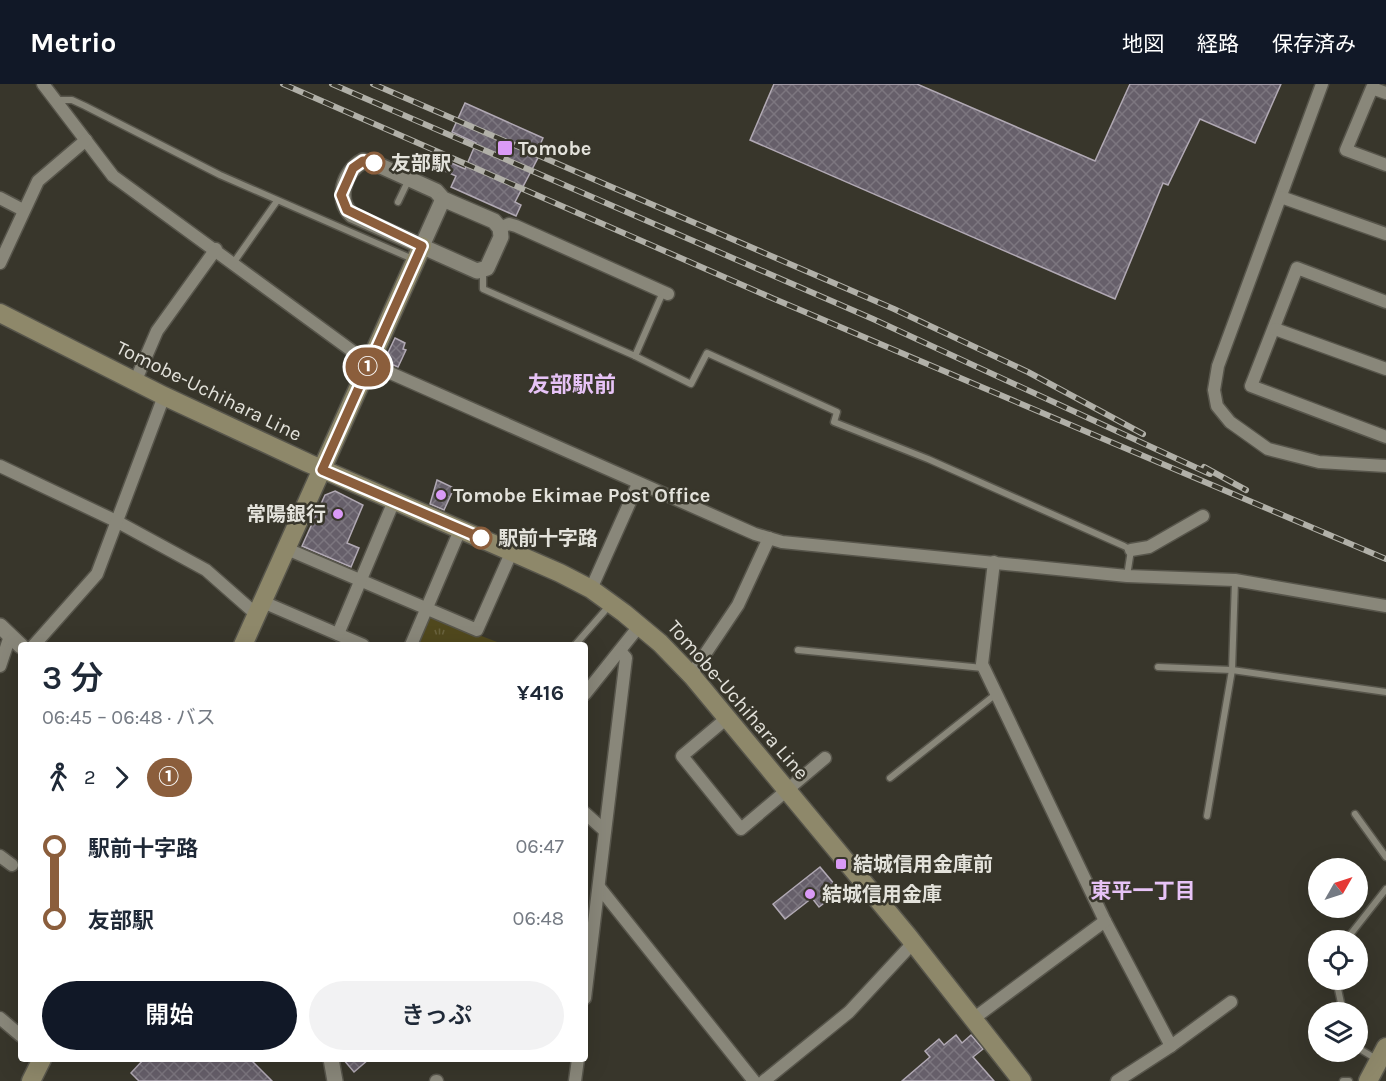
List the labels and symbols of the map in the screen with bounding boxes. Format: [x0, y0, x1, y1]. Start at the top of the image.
place label: Tomobe [518, 137, 591, 160]
marker: Tomobe [496, 139, 514, 157]
marker: 友部駅 [363, 152, 385, 174]
place label: 友部駅 [391, 152, 451, 175]
street label: Tomobe-Uchihara Line [113, 336, 305, 446]
line badge: ① [348, 348, 388, 386]
district label: 友部駅前 [528, 372, 616, 398]
place label: Tomobe Ekimae Post Office [453, 484, 710, 507]
marker: Tomobe Ekimae Post Office [434, 488, 448, 502]
place label: 常陽銀行 [246, 503, 326, 526]
marker: 常陽銀行 [331, 507, 345, 521]
marker: 駅前十字路 [470, 527, 492, 549]
place label: 駅前十字路 [498, 527, 598, 550]
street label: Tomobe-Uchihara Line [663, 616, 813, 784]
place label: 結城信用金庫前 [853, 853, 993, 876]
marker: 結城信用金庫前 [834, 857, 848, 871]
north arrow [1308, 858, 1368, 918]
district label: 東平一丁目 [1091, 879, 1196, 903]
place label: 結城信用金庫 [822, 883, 942, 906]
marker: 結城信用金庫 [803, 887, 817, 901]

